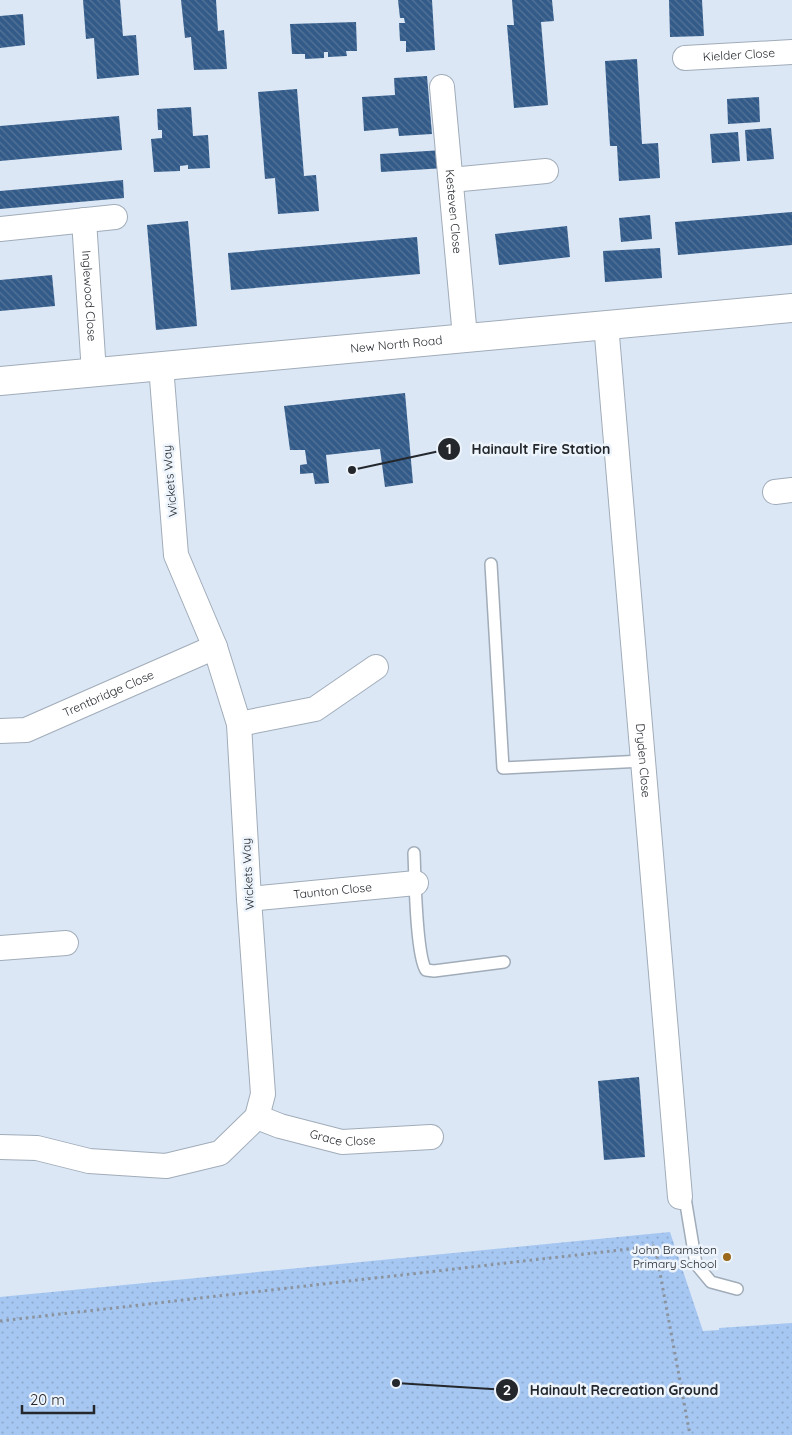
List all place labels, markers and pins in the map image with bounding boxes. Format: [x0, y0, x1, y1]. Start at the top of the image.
callout: Hainault Fire Station [436, 434, 620, 463]
place label: John Bramston Primary School [632, 1242, 717, 1271]
marker: John Bramston Primary School [721, 1251, 733, 1263]
callout: Hainault Recreation Ground [495, 1375, 728, 1404]

